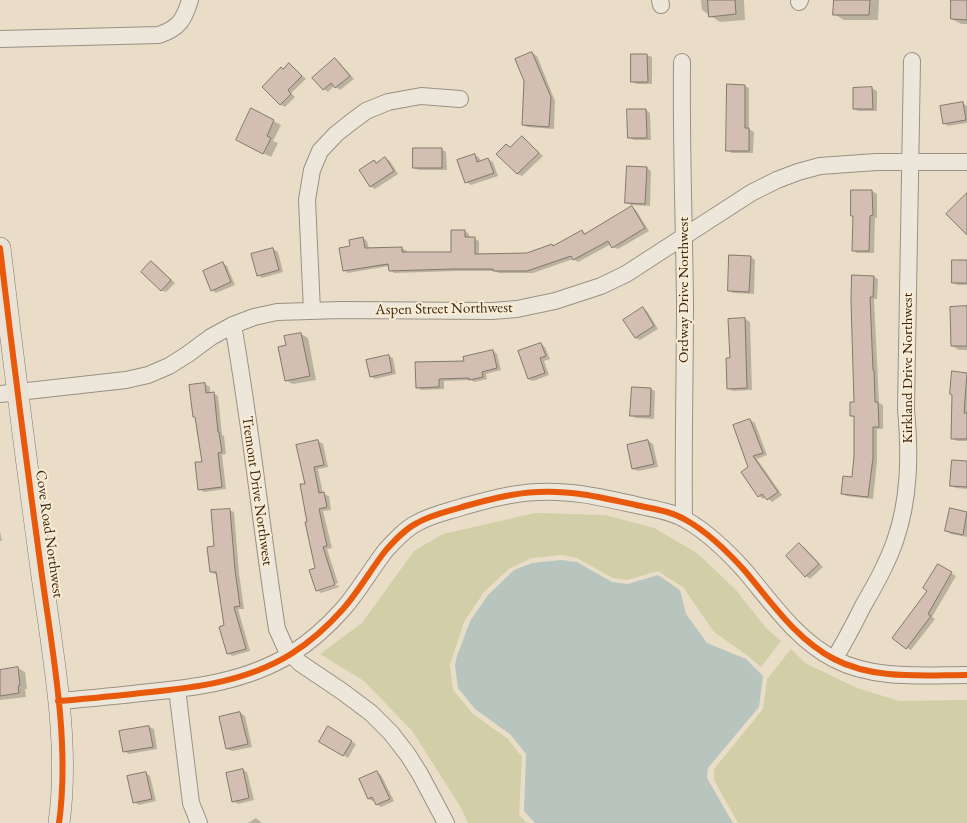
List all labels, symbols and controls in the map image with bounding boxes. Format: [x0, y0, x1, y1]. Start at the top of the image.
street label: Ordway Drive Northwest [675, 217, 693, 363]
street label: Kirkland Drive Northwest [899, 293, 917, 443]
street label: Aspen Street Northwest [375, 299, 513, 319]
street label: Tremont Drive Northwest [238, 415, 276, 567]
street label: Cove Road Northwest [31, 469, 67, 599]

